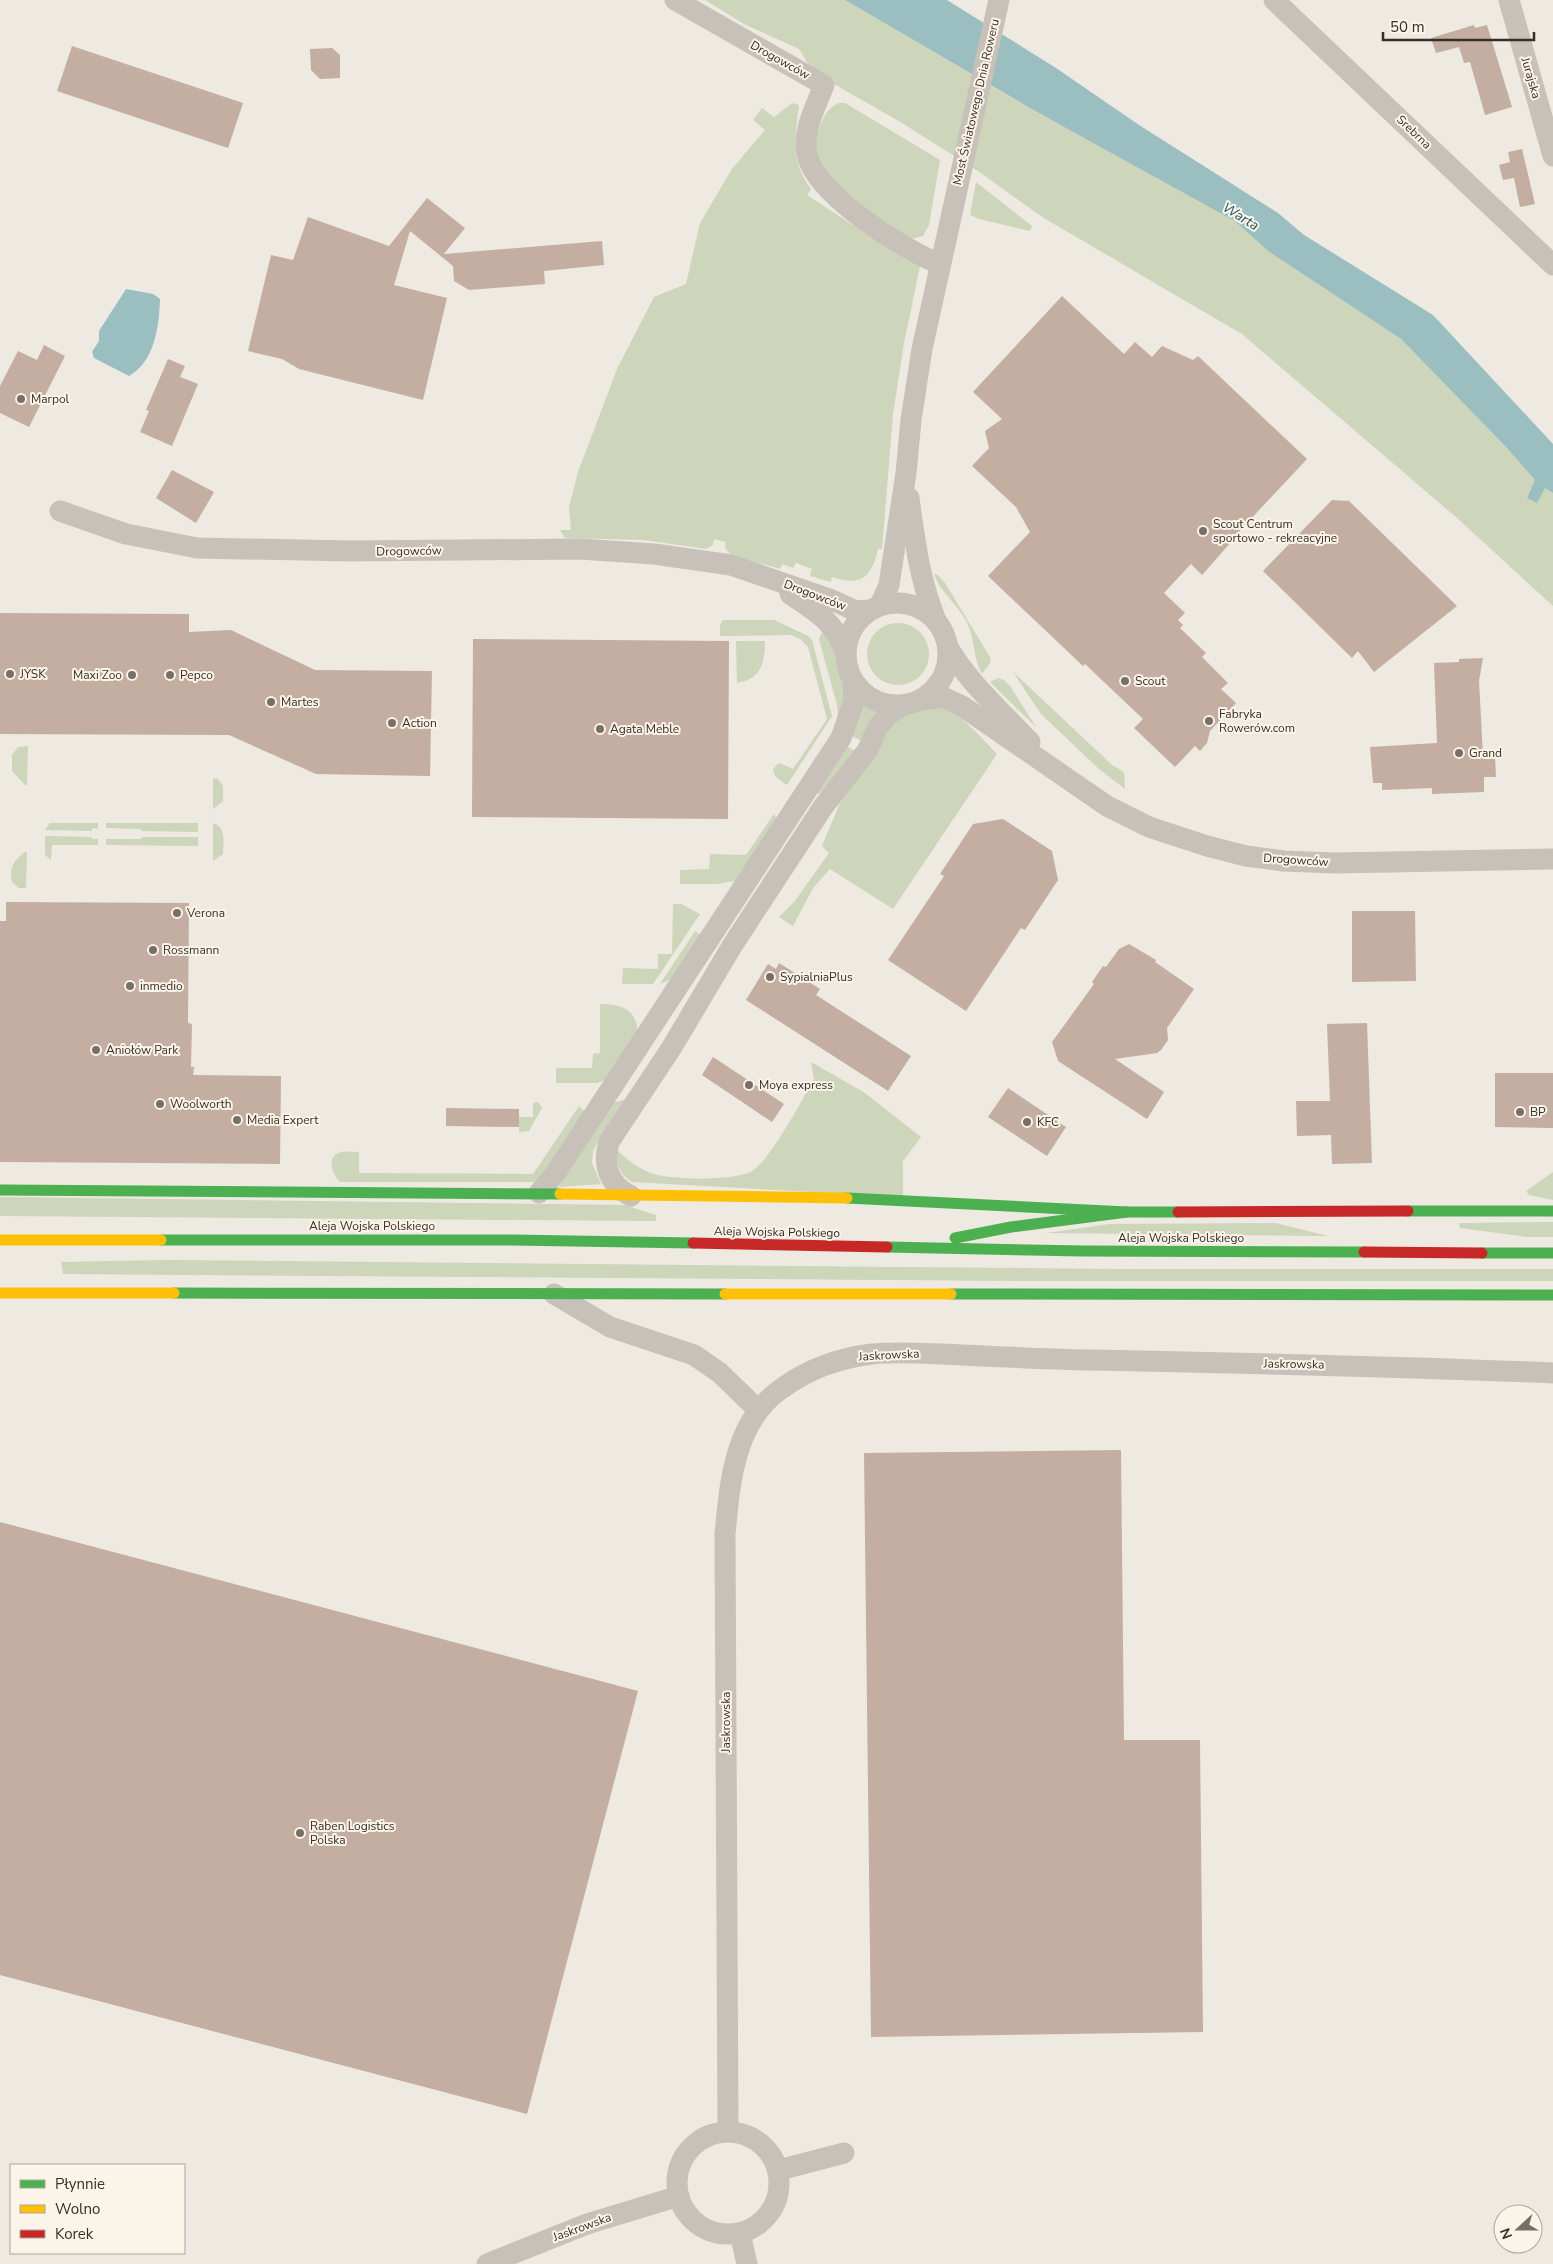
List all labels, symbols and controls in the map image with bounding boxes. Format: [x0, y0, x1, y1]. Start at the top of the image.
scale bar [1383, 10, 1534, 42]
street label: Most Światowego Dnia Roweru [949, 17, 1003, 187]
text: 50 m [1390, 17, 1425, 37]
street label: Drogowców [747, 37, 813, 83]
street label: Jurajska [1517, 55, 1544, 100]
street label: Srebrna [1393, 112, 1435, 152]
water label: Warta [1219, 198, 1263, 235]
place label: Marpol [31, 391, 70, 407]
marker: Marpol [15, 393, 27, 405]
place label: Scout Centrum sportowo - rekreacyjne [1213, 516, 1337, 546]
marker: Scout Centrum sportowo - rekreacyjne [1197, 525, 1209, 537]
street label: Drogowców [376, 542, 442, 560]
street label: Drogowców [782, 576, 848, 614]
place label: JYSK [19, 666, 46, 682]
place label: Maxi Zoo [73, 667, 122, 683]
place label: Pepco [180, 667, 213, 683]
marker: JYSK [4, 668, 16, 680]
marker: Maxi Zoo [126, 669, 138, 681]
marker: Pepco [164, 669, 176, 681]
place label: Scout [1135, 673, 1166, 689]
marker: Scout [1119, 675, 1131, 687]
place label: Martes [281, 694, 319, 710]
marker: Martes [265, 696, 277, 708]
place label: Fabryka Rowerów.com [1219, 706, 1295, 736]
place label: Action [402, 715, 437, 731]
marker: Fabryka Rowerów.com [1203, 715, 1215, 727]
marker: Action [386, 717, 398, 729]
place label: Agata Meble [610, 721, 679, 737]
marker: Agata Meble [594, 723, 606, 735]
place label: Grand [1469, 745, 1502, 761]
marker: Grand [1453, 747, 1465, 759]
street label: Drogowców [1263, 850, 1329, 870]
place label: Verona [186, 905, 225, 921]
marker: Verona [171, 907, 183, 919]
place label: Rossmann [163, 942, 219, 958]
marker: Rossmann [147, 944, 159, 956]
place label: SypialniaPlus [780, 969, 853, 985]
marker: SypialniaPlus [764, 971, 776, 983]
place label: inmedio [140, 978, 183, 994]
marker: inmedio [124, 980, 136, 992]
place label: Aniołów Park [106, 1042, 179, 1058]
marker: Aniołów Park [90, 1044, 102, 1056]
place label: Moya express [759, 1077, 833, 1093]
marker: Moya express [743, 1079, 755, 1091]
place label: Woolworth [170, 1096, 232, 1112]
marker: Woolworth [154, 1098, 166, 1110]
place label: BP [1530, 1104, 1546, 1120]
marker: BP [1514, 1106, 1526, 1118]
place label: Media Expert [247, 1112, 319, 1128]
marker: Media Expert [231, 1114, 243, 1126]
place label: KFC [1037, 1114, 1059, 1130]
marker: KFC [1021, 1116, 1033, 1128]
street label: Aleja Wojska Polskiego [309, 1218, 435, 1234]
street label: Aleja Wojska Polskiego [714, 1223, 841, 1241]
street label: Aleja Wojska Polskiego [1118, 1230, 1244, 1246]
street label: Jaskrowska [857, 1345, 920, 1365]
street label: Jaskrowska [1262, 1355, 1325, 1373]
street label: Jaskrowska [718, 1692, 734, 1753]
place label: Raben Logistics Polska [310, 1818, 395, 1848]
marker: Raben Logistics Polska [294, 1827, 306, 1839]
legend [10, 2164, 185, 2254]
text: Płynnie [55, 2174, 105, 2194]
text: Wolno [55, 2199, 100, 2219]
north arrow [1493, 2204, 1543, 2254]
street label: Jaskrowska [550, 2209, 613, 2245]
text: Korek [55, 2224, 94, 2244]
text: N [1496, 2225, 1517, 2242]

